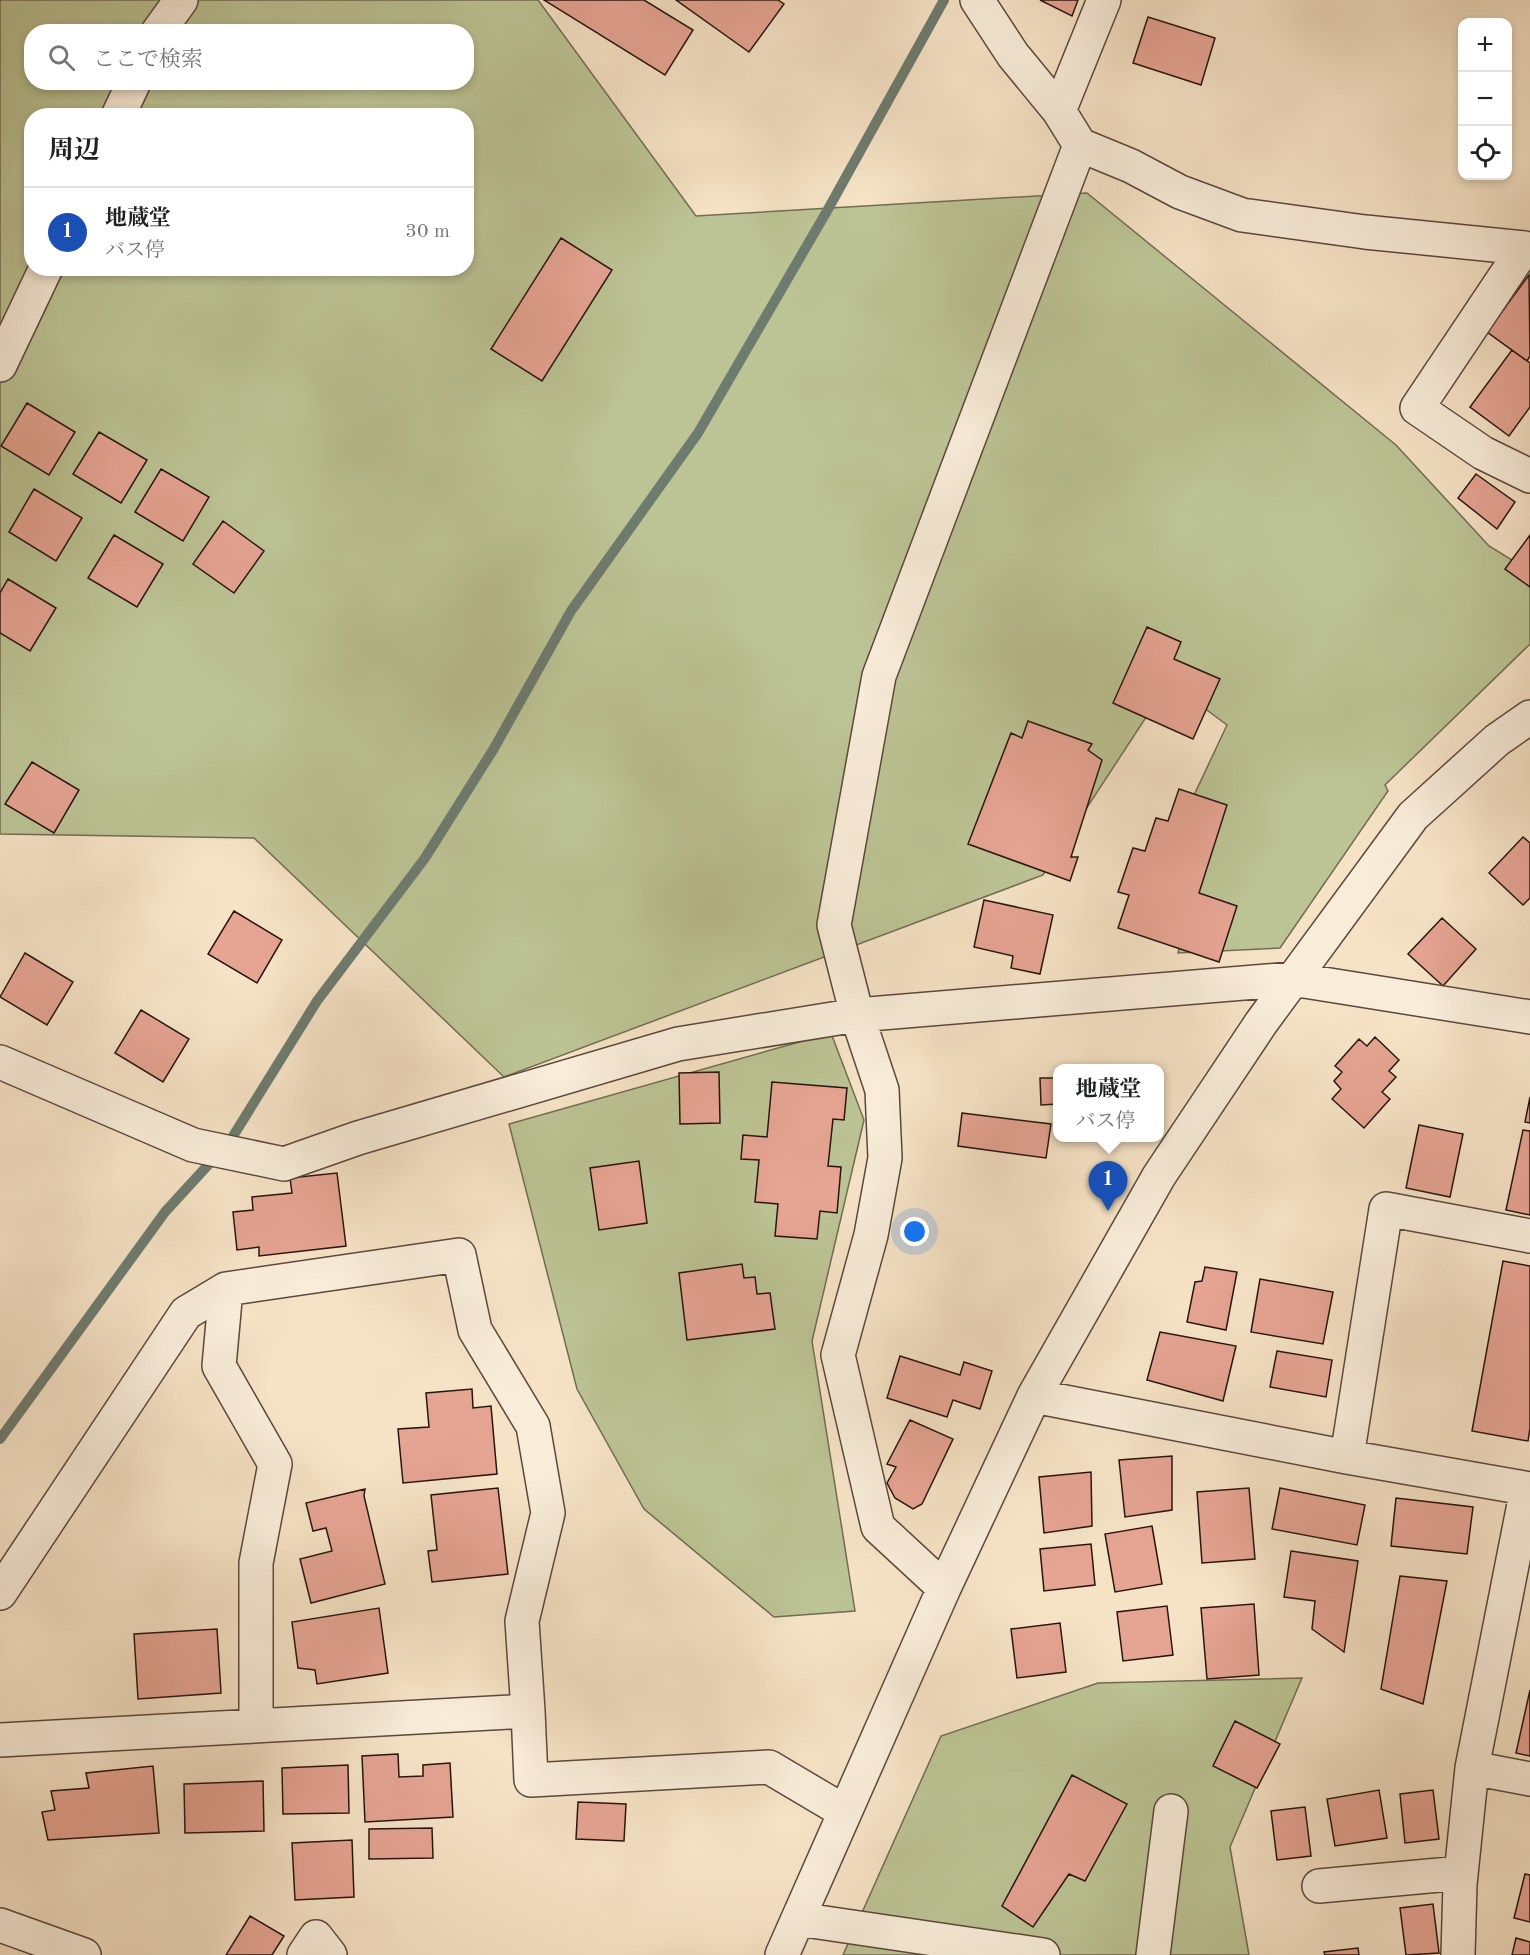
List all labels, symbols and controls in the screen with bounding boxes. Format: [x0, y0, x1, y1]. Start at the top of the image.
map controls [1458, 18, 1512, 180]
button: + [1458, 18, 1512, 72]
search box [24, 24, 474, 90]
icon: search [45, 41, 78, 74]
text: ここで検索 [93, 49, 203, 71]
button: − [1458, 72, 1512, 126]
button: locate [1458, 126, 1512, 180]
text: 周辺 [48, 138, 100, 164]
text: 地蔵堂 [105, 208, 171, 230]
text: 1 [62, 222, 73, 242]
text: 30 m [405, 222, 450, 242]
text: バス停 [105, 241, 165, 261]
popup [1053, 1064, 1164, 1142]
text: 地蔵堂 [1075, 1079, 1142, 1101]
text: バス停 [1075, 1112, 1135, 1132]
pin: 1 [1088, 1162, 1128, 1211]
your location [900, 1217, 929, 1246]

